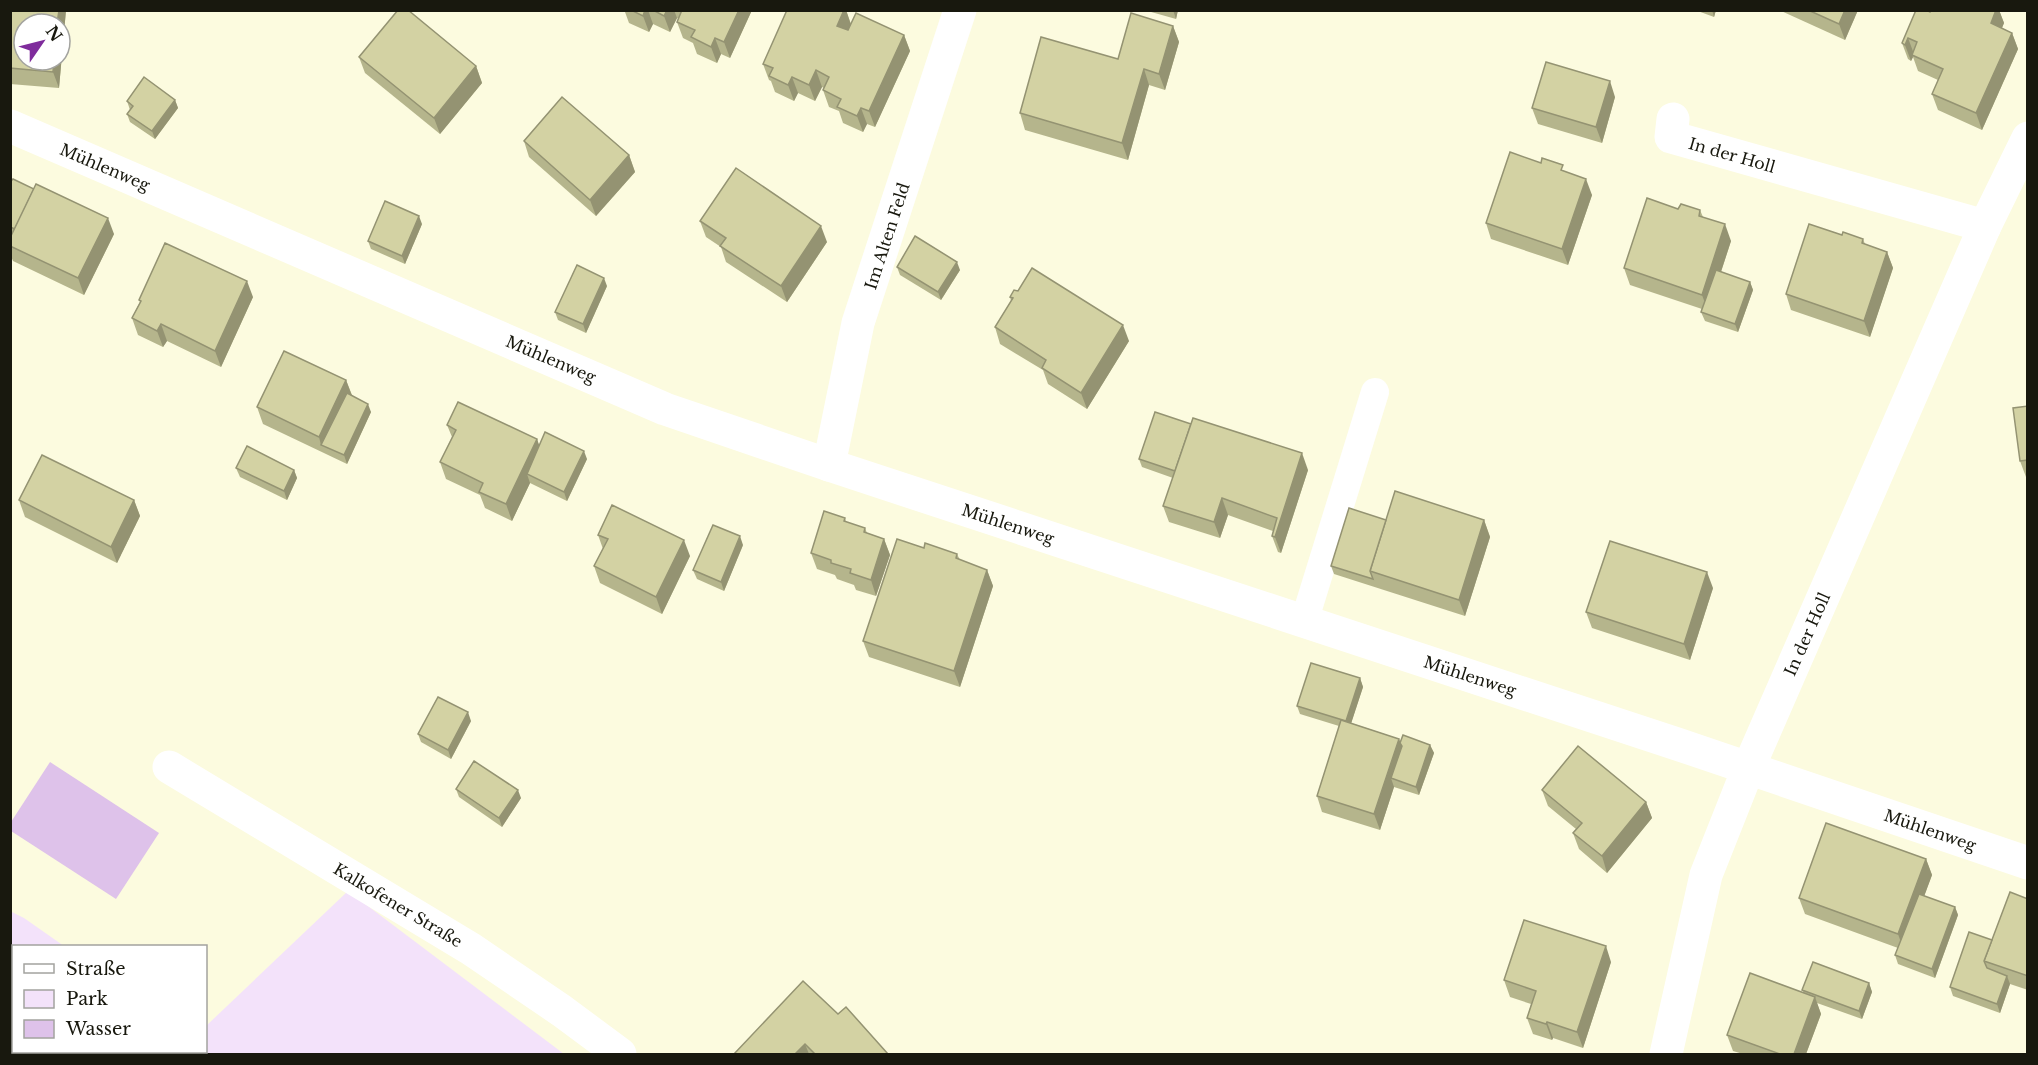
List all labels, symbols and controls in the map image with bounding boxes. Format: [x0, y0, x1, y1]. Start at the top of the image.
north arrow [12, 12, 72, 72]
text: N [42, 21, 67, 45]
street label: In der Holl [1686, 133, 1778, 177]
street label: Mühlenweg [57, 139, 153, 195]
street label: Im Alten Feld [860, 180, 914, 292]
street label: Mühlenweg [503, 331, 599, 387]
street label: Mühlenweg [959, 500, 1057, 548]
street label: In der Holl [1780, 589, 1834, 679]
street label: Mühlenweg [1421, 652, 1519, 700]
street label: Mühlenweg [1881, 805, 1979, 855]
street label: Kalkofener Straße [330, 859, 466, 951]
legend [12, 945, 207, 1053]
text: Straße [66, 958, 126, 980]
text: Park [66, 988, 108, 1010]
text: Wasser [65, 1018, 131, 1040]

